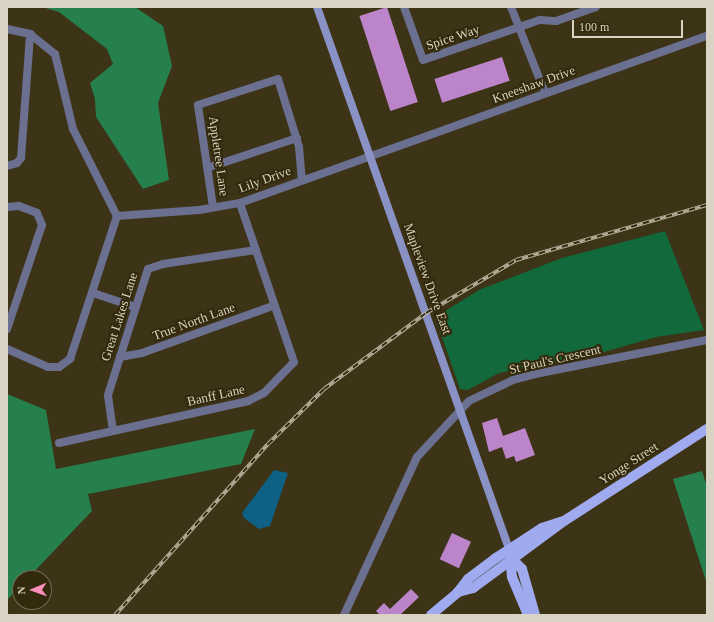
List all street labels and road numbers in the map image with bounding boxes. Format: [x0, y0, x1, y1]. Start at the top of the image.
street label: Spice Way [424, 22, 482, 54]
street label: Kneeshaw Drive [490, 63, 578, 107]
street label: Appletree Lane [205, 115, 231, 197]
street label: Lily Drive [237, 163, 293, 197]
street label: Mapleview Drive East [400, 221, 454, 337]
street label: Great Lakes Lane [98, 271, 142, 363]
street label: True North Lane [151, 300, 237, 344]
street label: St Paul's Crescent [508, 342, 602, 378]
street label: Banff Lane [186, 382, 246, 410]
street label: Yonge Street [597, 439, 661, 489]

